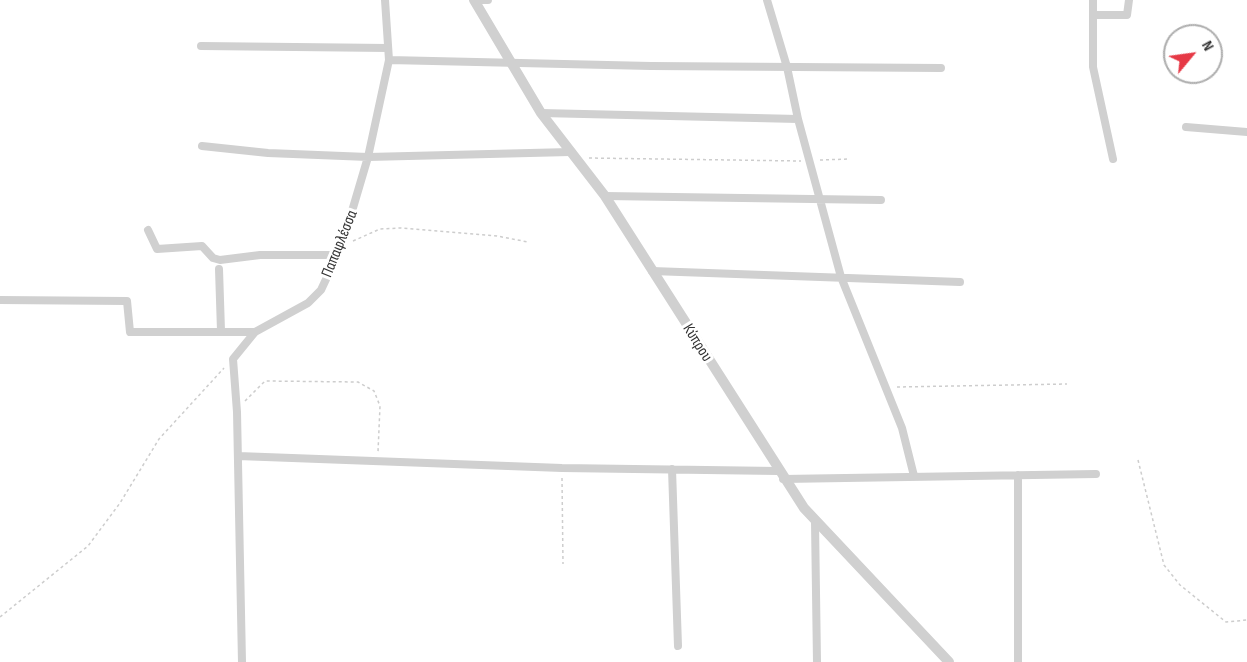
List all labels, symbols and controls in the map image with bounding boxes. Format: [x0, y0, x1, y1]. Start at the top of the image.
north arrow [1163, 24, 1223, 84]
text: N [1197, 38, 1218, 54]
street label: Παπαφλέσσα [318, 208, 362, 280]
street label: Κύπρου [678, 320, 716, 366]

